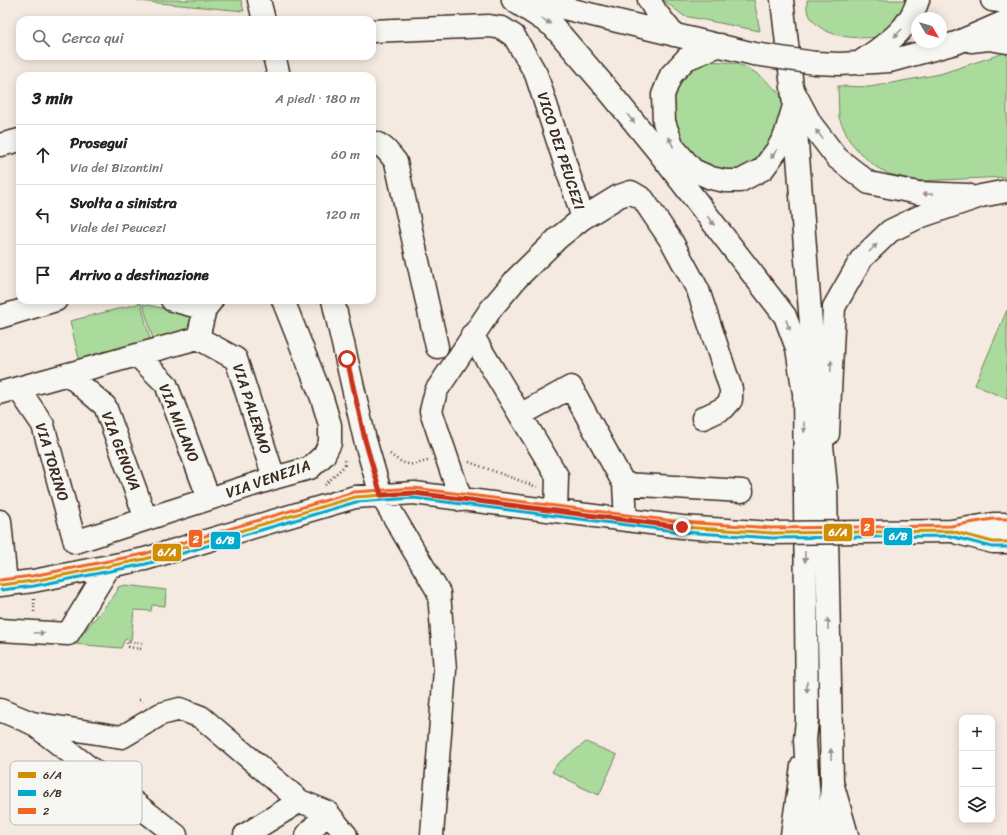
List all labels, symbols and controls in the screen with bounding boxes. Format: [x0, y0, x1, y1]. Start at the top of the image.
north arrow [911, 12, 947, 48]
search box [16, 16, 376, 60]
one-way arrow [541, 17, 551, 25]
text: Cerca qui [62, 25, 124, 51]
icon: search [30, 27, 52, 49]
one-way arrow [894, 28, 903, 38]
text: 3 min [32, 83, 73, 113]
text: A piedi · 180 m [275, 87, 360, 110]
street label: VICO DEI PEUCEZI [530, 89, 592, 214]
one-way arrow [627, 113, 636, 124]
one-way arrow [815, 129, 824, 140]
text: Prosegui [70, 130, 127, 156]
one-way arrow [668, 135, 674, 147]
text: 60 m [331, 143, 360, 166]
icon: ahead [32, 144, 54, 166]
one-way arrow [770, 148, 778, 159]
text: Via dei Bizantini [70, 156, 163, 179]
text: Svolta a sinistra [70, 190, 177, 216]
one-way arrow [922, 190, 934, 197]
text: 120 m [325, 203, 360, 226]
icon: left [32, 204, 54, 226]
text: Viale dei Peucezi [70, 216, 166, 239]
one-way arrow [707, 216, 715, 226]
one-way arrow [868, 243, 878, 253]
text: Arrivo a destinazione [70, 262, 209, 288]
icon: arrive [32, 264, 54, 286]
one-way arrow [786, 320, 792, 332]
route start [338, 350, 356, 368]
one-way arrow [828, 359, 834, 372]
street label: VIA PALERMO [225, 360, 279, 458]
street label: VIA MILANO [151, 380, 207, 467]
street label: VIA GENOVA [94, 408, 148, 494]
street label: VIA TORINO [28, 419, 76, 505]
one-way arrow [801, 421, 807, 434]
street label: VIA VENEZIA [222, 452, 314, 506]
line badge: 2 [860, 517, 875, 537]
route end [673, 518, 691, 536]
text: 2 [863, 518, 871, 537]
line badge: 6/A [823, 523, 853, 542]
text: 6/A [828, 523, 847, 542]
line badge: 6/B [883, 527, 913, 546]
text: 6/B [888, 527, 907, 546]
line badge: 2 [188, 529, 203, 548]
text: 2 [192, 530, 200, 549]
line badge: 6/B [210, 531, 241, 550]
text: 6/B [215, 531, 234, 550]
line badge: 6/A [152, 543, 182, 562]
text: 6/A [157, 543, 176, 562]
one-way arrow [802, 551, 809, 563]
one-way arrow [825, 617, 831, 630]
one-way arrow [33, 629, 45, 636]
one-way arrow [804, 681, 810, 694]
map controls [959, 715, 995, 823]
button: + [959, 715, 995, 751]
one-way arrow [827, 748, 834, 760]
button: − [959, 751, 995, 787]
legend [10, 761, 142, 825]
text: 6/A [43, 766, 62, 785]
text: 6/B [43, 784, 62, 803]
button: layers [959, 787, 995, 823]
text: 2 [43, 802, 50, 821]

